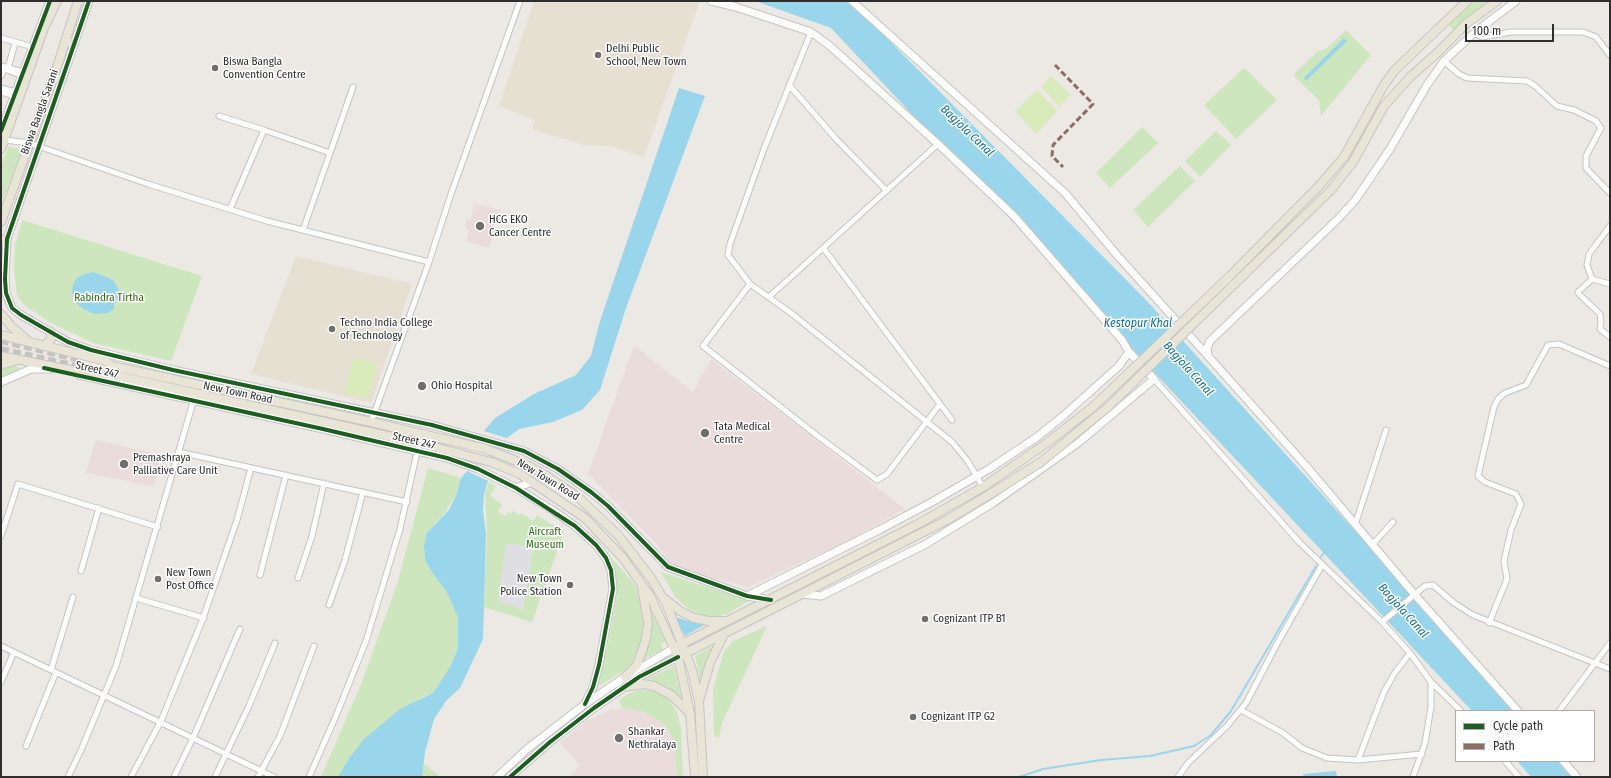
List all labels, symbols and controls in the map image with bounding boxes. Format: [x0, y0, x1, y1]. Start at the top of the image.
scale bar [1467, 16, 1556, 42]
text: 100 m [1472, 24, 1501, 38]
place label: Delhi Public School, New Town [606, 42, 687, 68]
marker: Delhi Public School, New Town [593, 50, 603, 60]
place label: Biswa Bangla Convention Centre [223, 55, 306, 81]
marker: Biswa Bangla Convention Centre [210, 63, 220, 73]
street label: Biswa Bangla Sarani [18, 67, 62, 157]
water label: Bagjola Canal [937, 102, 997, 160]
place label: HCG EKO Cancer Centre [489, 213, 551, 239]
marker: HCG EKO Cancer Centre [474, 220, 486, 232]
park label: Rabindra Tirtha [74, 291, 144, 305]
place label: Techno India College of Technology [340, 316, 433, 342]
water label: Kestopur Khal [1104, 317, 1172, 331]
marker: Techno India College of Technology [327, 324, 337, 334]
water label: Bagjola Canal [1160, 339, 1216, 399]
street label: Street 247 [74, 359, 120, 381]
street label: New Town Road [202, 379, 274, 407]
place label: Ohio Hospital [431, 379, 492, 393]
marker: Ohio Hospital [416, 380, 428, 392]
place label: Tata Medical Centre [714, 420, 770, 446]
marker: Tata Medical Centre [699, 427, 711, 439]
street label: Street 247 [391, 430, 437, 452]
place label: Premashraya Palliative Care Unit [133, 451, 218, 477]
street label: New Town Road [514, 456, 582, 504]
marker: Premashraya Palliative Care Unit [118, 458, 130, 470]
park label: Aircraft Museum [526, 525, 564, 551]
place label: New Town Post Office [166, 566, 214, 592]
place label: New Town Police Station [500, 572, 562, 598]
marker: New Town Post Office [153, 574, 163, 584]
marker: New Town Police Station [565, 580, 575, 590]
water label: Bagjola Canal [1375, 581, 1431, 641]
place label: Cognizant ITP B1 [933, 612, 1006, 626]
marker: Cognizant ITP B1 [920, 614, 930, 624]
place label: Cognizant ITP G2 [921, 710, 995, 724]
legend [1455, 710, 1595, 762]
marker: Cognizant ITP G2 [908, 712, 918, 722]
text: Cycle path [1493, 719, 1543, 733]
place label: Shankar Nethralaya [628, 725, 676, 751]
marker: Shankar Nethralaya [613, 732, 625, 744]
text: Path [1493, 739, 1515, 753]

